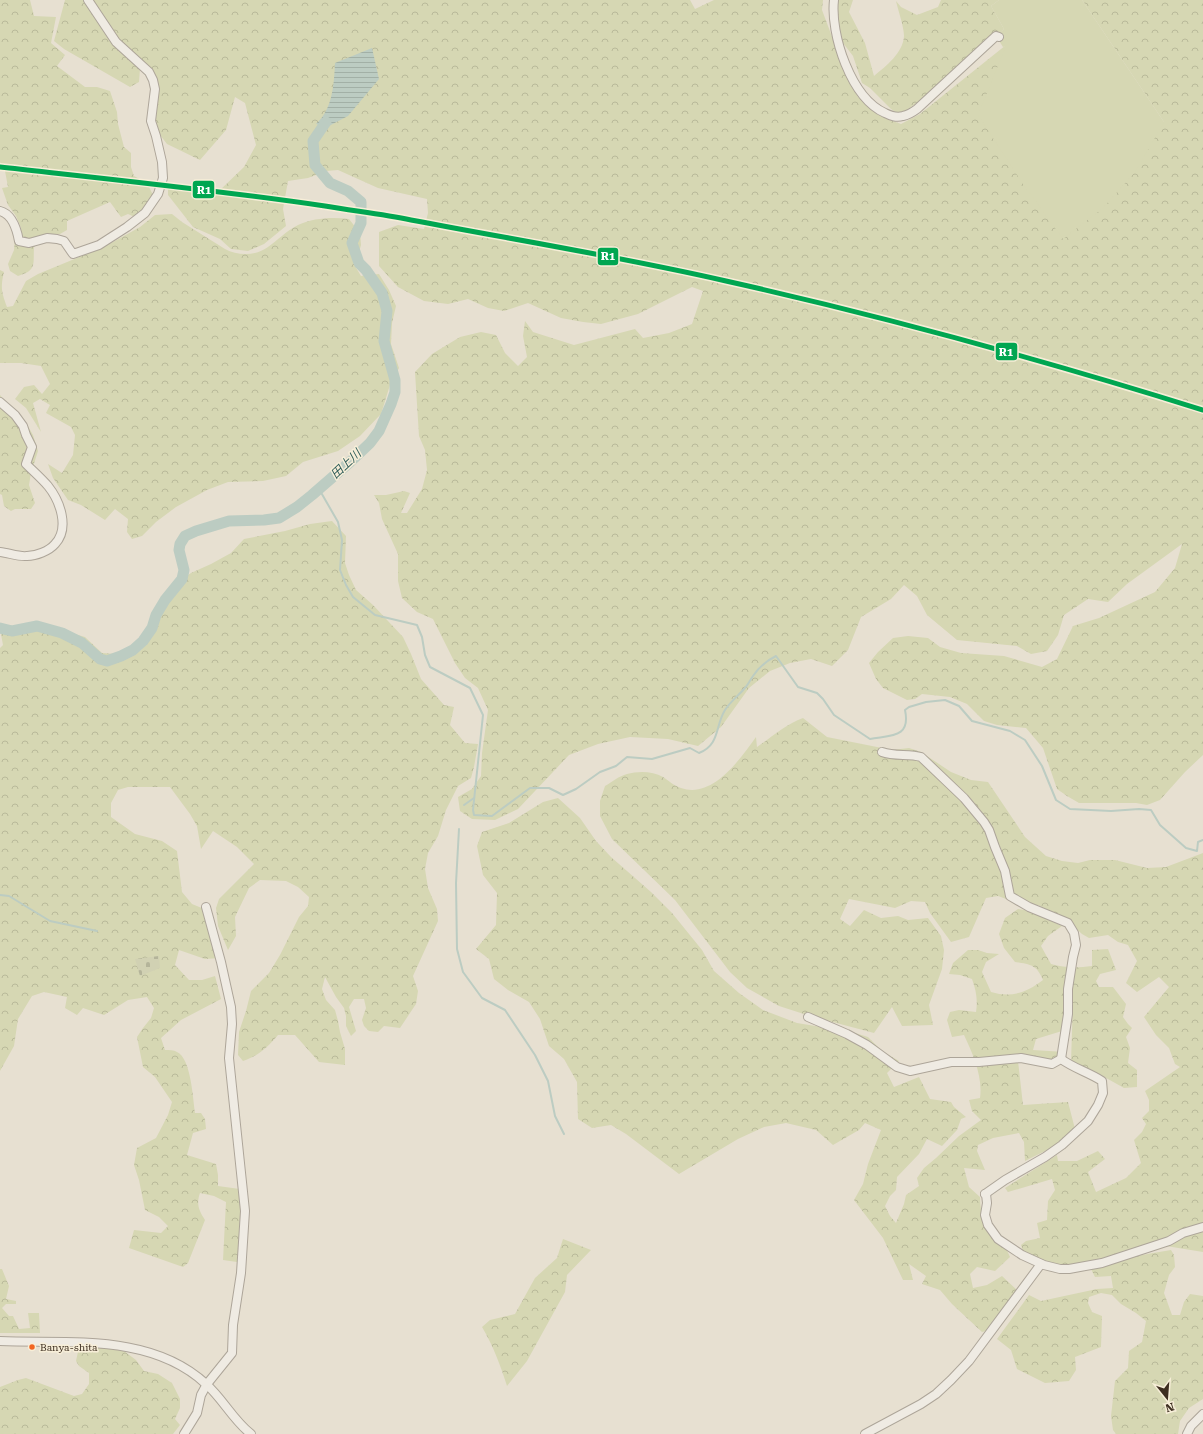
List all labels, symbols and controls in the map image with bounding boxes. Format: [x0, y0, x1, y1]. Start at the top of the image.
line badge: R1 [192, 180, 215, 199]
text: R1 [197, 184, 211, 197]
line badge: R1 [597, 247, 619, 266]
text: R1 [601, 250, 615, 263]
line badge: R1 [995, 342, 1018, 361]
text: R1 [999, 346, 1013, 359]
water label: 田上川 [328, 445, 365, 481]
marker: Banya-shita [27, 1342, 37, 1352]
place label: Banya-shita [40, 1342, 98, 1353]
north arrow [1147, 1378, 1187, 1418]
text: N [1163, 1400, 1176, 1415]

